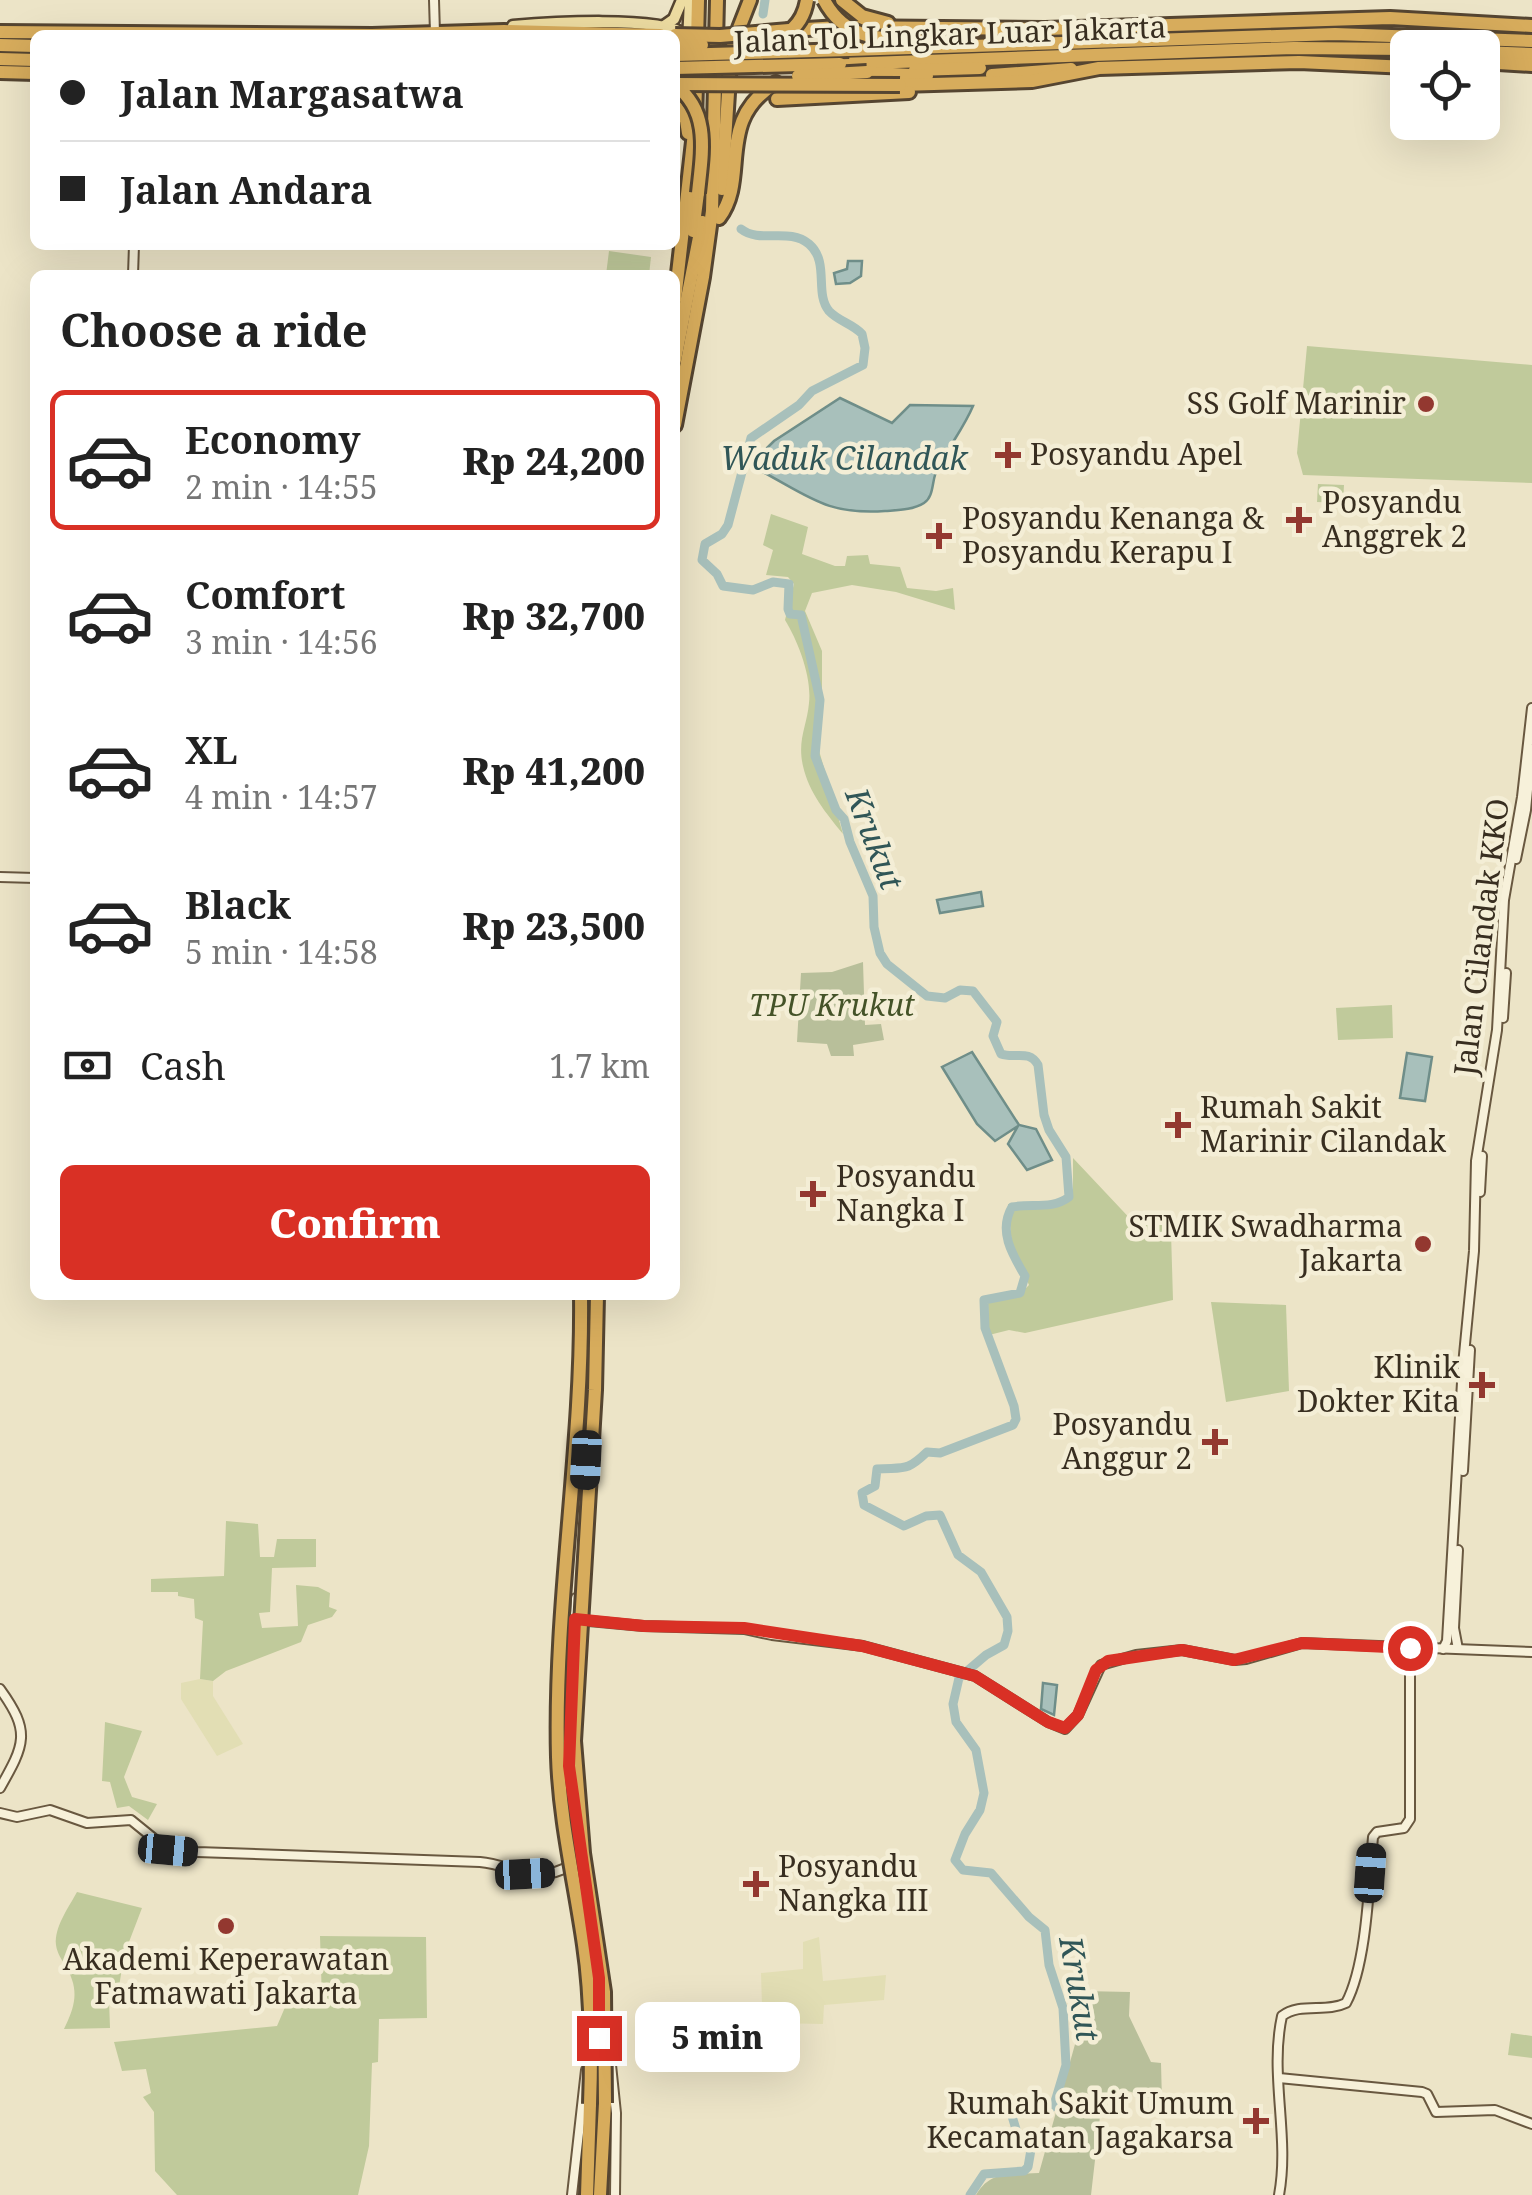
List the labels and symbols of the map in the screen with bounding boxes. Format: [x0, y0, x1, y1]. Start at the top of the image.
street label: Jalan Tol Lingkar Luar Jakarta [732, 5, 1167, 62]
place label: SS Golf Marinir [1187, 382, 1406, 423]
marker: SS Golf Marinir [1415, 393, 1437, 415]
place label: Posyandu Apel [1030, 433, 1242, 474]
water label: Waduk Cilandak [720, 436, 969, 479]
marker: Posyandu Apel [995, 442, 1021, 468]
place label: Posyandu Anggrek 2 [1322, 481, 1467, 556]
place label: Posyandu Kenanga & Posyandu Kerapu I [962, 497, 1265, 572]
marker: Posyandu Anggrek 2 [1286, 507, 1312, 533]
marker: Posyandu Kenanga & Posyandu Kerapu I [926, 523, 952, 549]
water label: Krukut [836, 780, 914, 896]
street label: Jalan Cilandak KKO [1443, 796, 1518, 1079]
park label: TPU Krukut [749, 984, 916, 1025]
place label: Rumah Sakit Marinir Cilandak [1200, 1086, 1447, 1161]
marker: Rumah Sakit Marinir Cilandak [1165, 1112, 1191, 1138]
place label: Posyandu Nangka I [836, 1155, 976, 1230]
marker: Posyandu Nangka I [800, 1181, 826, 1207]
place label: STMIK Swadharma Jakarta [1128, 1205, 1403, 1280]
marker: STMIK Swadharma Jakarta [1412, 1233, 1434, 1255]
place label: Klinik Dokter Kita [1297, 1346, 1460, 1421]
marker: Klinik Dokter Kita [1469, 1372, 1495, 1398]
place label: Posyandu Anggur 2 [1052, 1403, 1192, 1478]
car [569, 1429, 603, 1491]
marker: Posyandu Anggur 2 [1202, 1429, 1228, 1455]
route start [1388, 1626, 1433, 1671]
car [137, 1832, 199, 1868]
car [1353, 1842, 1387, 1904]
place label: Posyandu Nangka III [778, 1845, 929, 1920]
car [494, 1857, 556, 1891]
marker: Posyandu Nangka III [743, 1871, 769, 1897]
marker: Akademi Keperawatan Fatmawati Jakarta [215, 1915, 237, 1937]
water label: Krukut [1050, 1932, 1111, 2045]
place label: Akademi Keperawatan Fatmawati Jakarta [63, 1938, 389, 2013]
callout: 5 min [634, 2003, 799, 2073]
route end [577, 2016, 622, 2061]
place label: Rumah Sakit Umum Kecamatan Jagakarsa [926, 2082, 1234, 2157]
marker: Rumah Sakit Umum Kecamatan Jagakarsa [1243, 2108, 1269, 2134]

